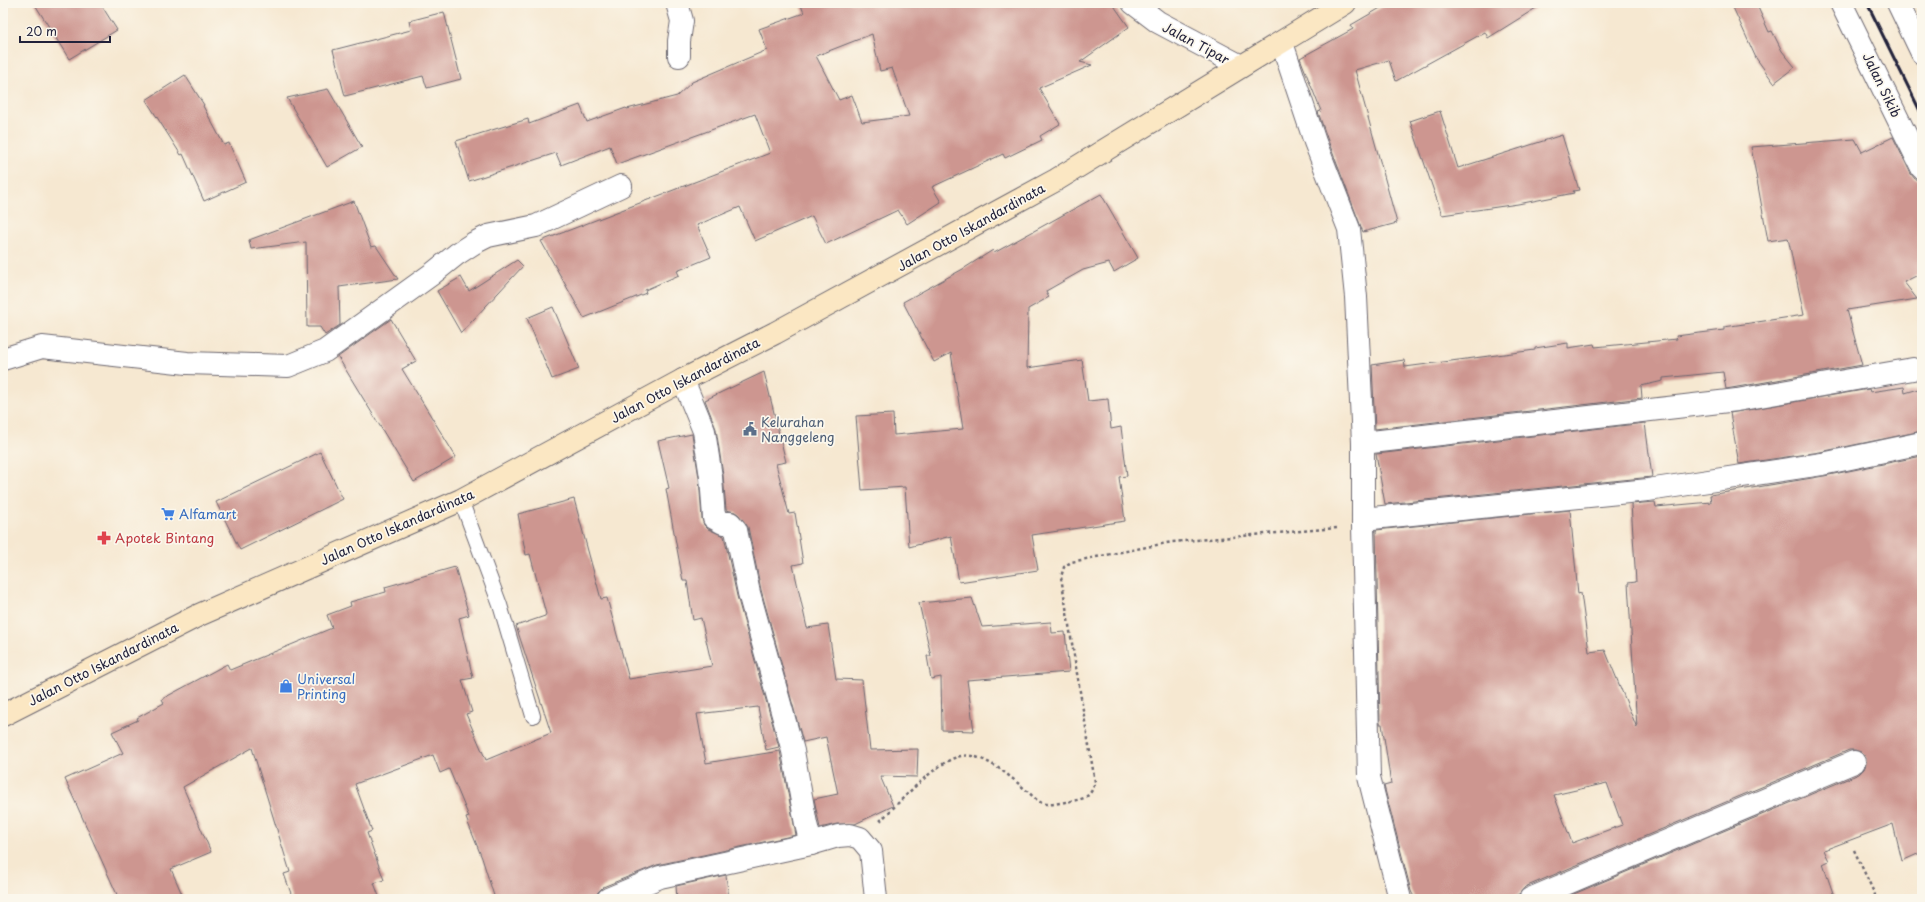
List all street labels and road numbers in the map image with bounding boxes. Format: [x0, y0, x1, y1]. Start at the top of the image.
street label: Jalan Tipar [1159, 17, 1233, 68]
street label: Jalan Sikib [1859, 49, 1906, 120]
street label: Jalan Otto Iskandardinata [893, 177, 1049, 275]
street label: Jalan Otto Iskandardinata [607, 332, 763, 427]
street label: Jalan Otto Iskandardinata [317, 484, 477, 569]
street label: Jalan Otto Iskandardinata [24, 617, 182, 710]

